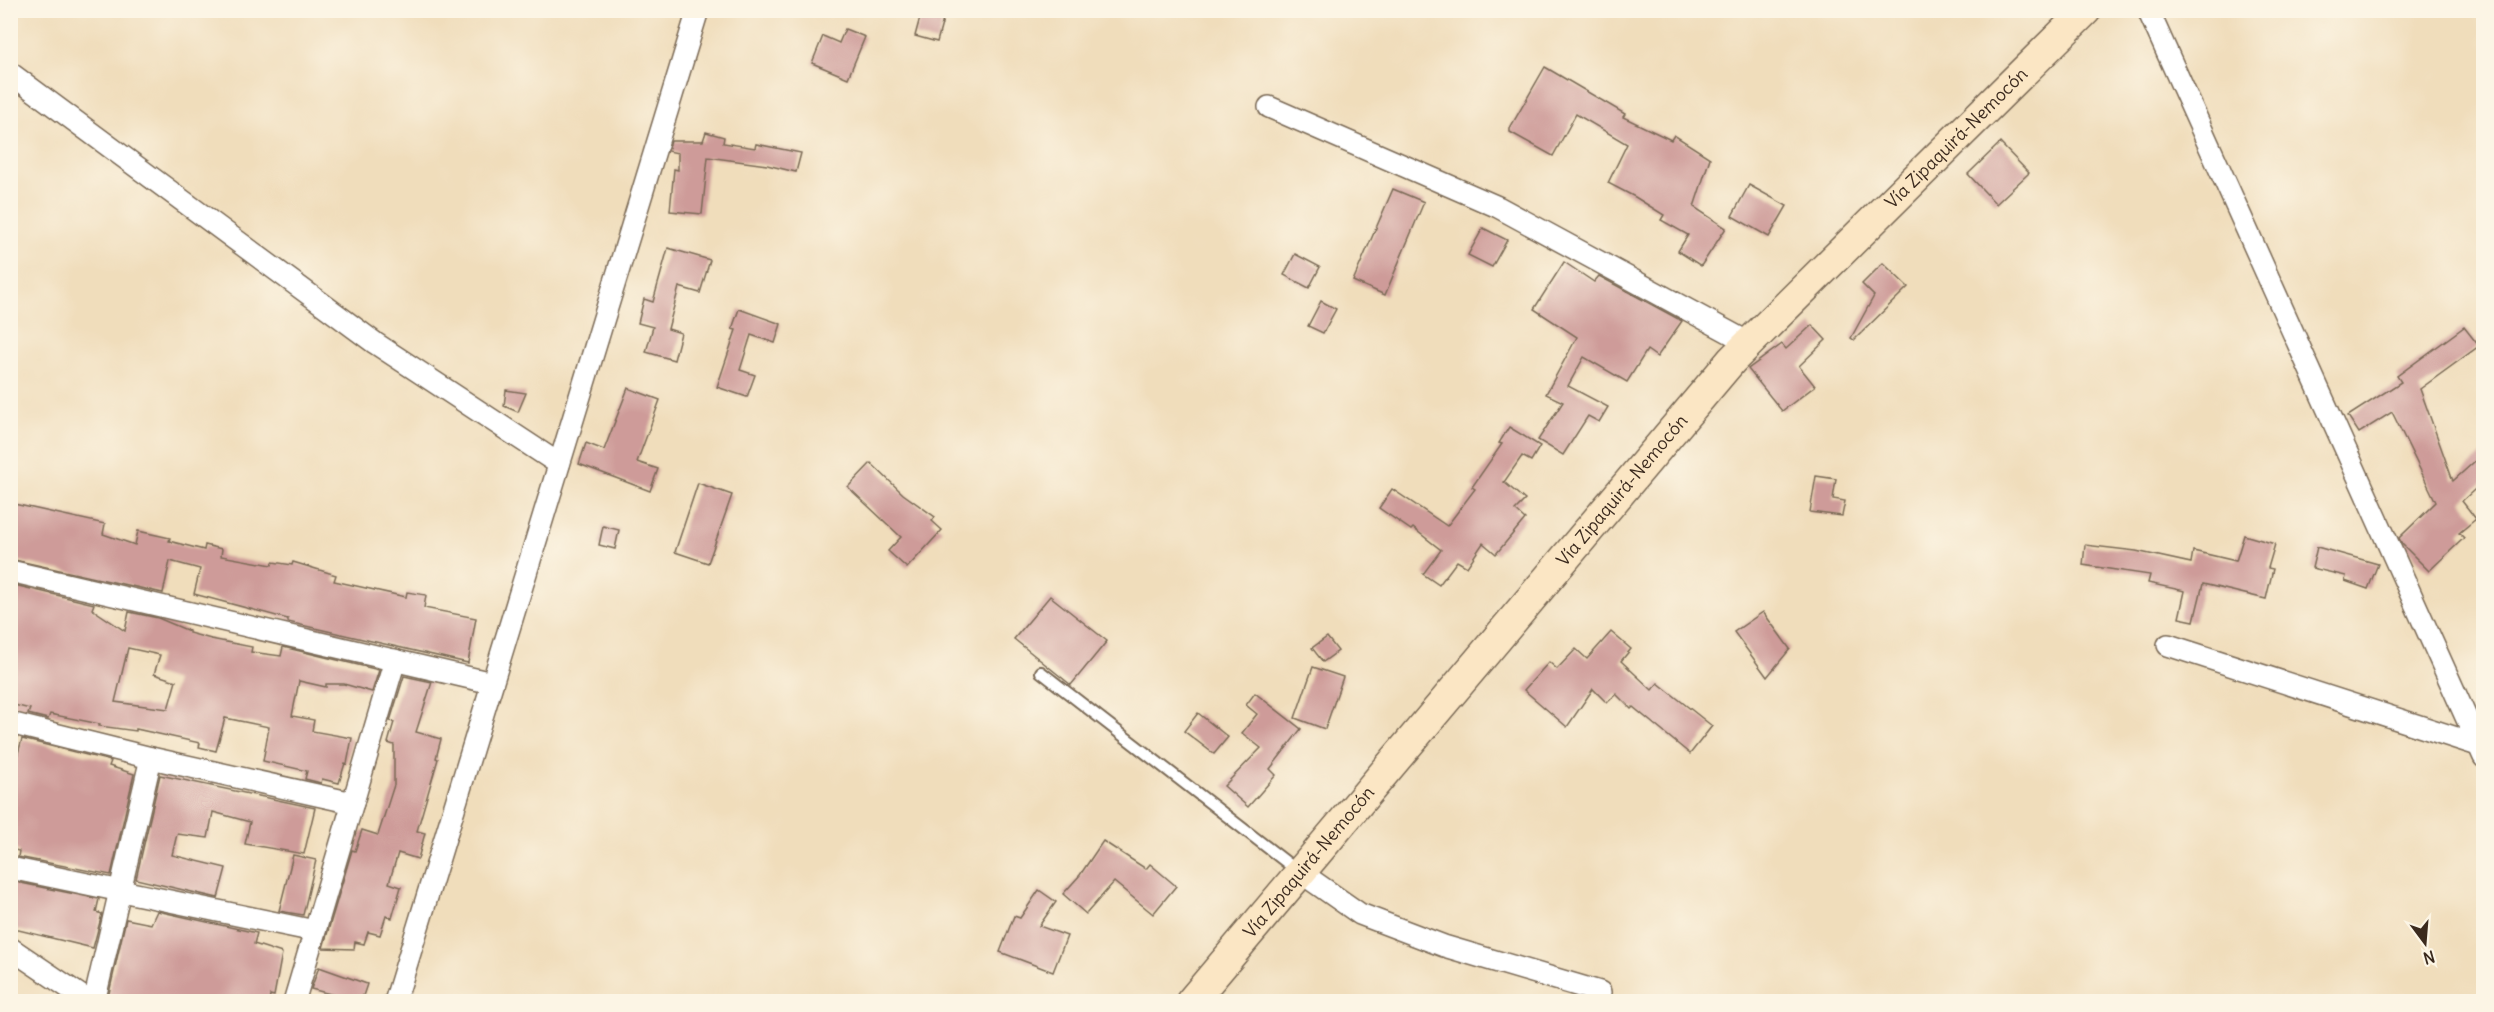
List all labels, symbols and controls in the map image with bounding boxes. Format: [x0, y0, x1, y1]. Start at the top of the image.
street label: Vía Zipaquirá-Nemocón [1880, 62, 2032, 213]
street label: Vía Zipaquirá-Nemocón [1551, 409, 1692, 571]
street label: Vía Zipaquirá-Nemocón [1238, 781, 1379, 942]
north arrow [2395, 913, 2455, 973]
text: N [2421, 946, 2437, 969]

